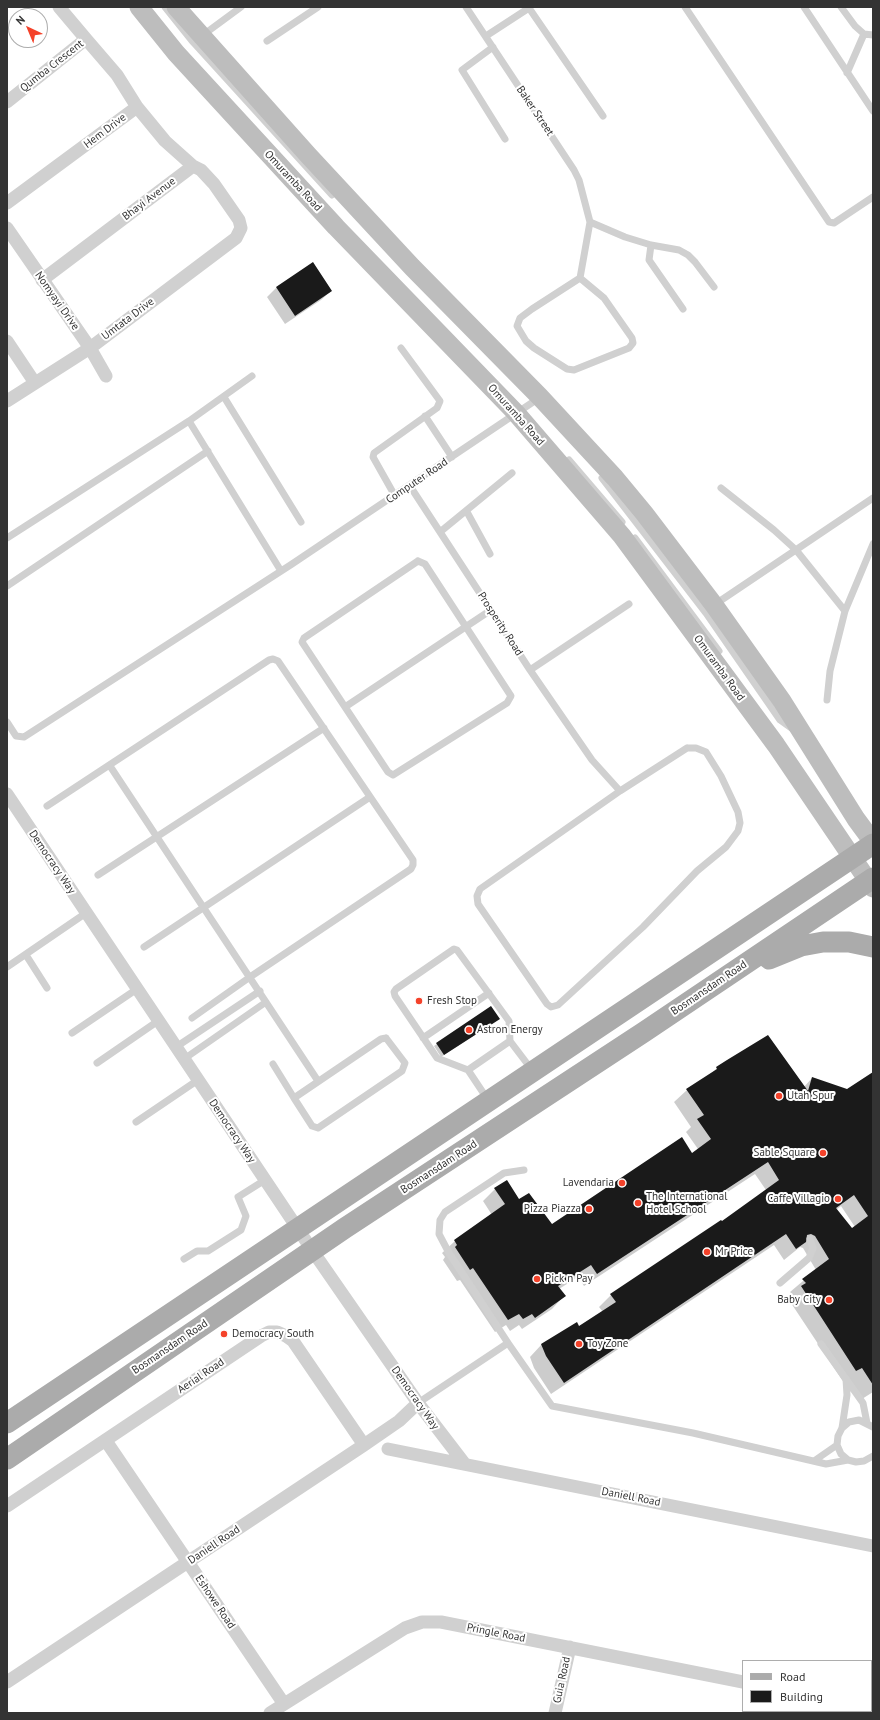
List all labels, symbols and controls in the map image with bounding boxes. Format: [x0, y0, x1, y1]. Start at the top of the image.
north arrow [8, 8, 48, 48]
text: N [13, 13, 28, 28]
street label: Qumba Crescent [18, 37, 86, 95]
street label: Baker Street [513, 84, 557, 138]
street label: Hem Drive [81, 111, 129, 151]
street label: Omuramba Road [262, 148, 324, 214]
street label: Bhayi Avenue [120, 175, 178, 223]
street label: Nomyayi Drive [32, 269, 82, 333]
street label: Umtata Drive [99, 295, 157, 343]
street label: Omuramba Road [485, 382, 547, 448]
street label: Computer Road [384, 455, 450, 507]
street label: Prosperity Road [474, 590, 526, 658]
street label: Omuramba Road [691, 633, 747, 703]
street label: Democracy Way [26, 828, 78, 896]
street label: Bosmansdam Road [669, 958, 749, 1018]
place label: Fresh Stop [427, 994, 477, 1008]
marker: Fresh Stop [414, 996, 424, 1006]
place label: Astron Energy [477, 1023, 543, 1037]
marker: Astron Energy [464, 1025, 474, 1035]
place label: Utah Spur [787, 1089, 834, 1103]
marker: Utah Spur [774, 1091, 784, 1101]
street label: Democracy Way [206, 1097, 258, 1165]
street label: Bosmansdam Road [398, 1137, 480, 1197]
place label: Sable Square [754, 1146, 815, 1160]
marker: Sable Square [818, 1148, 828, 1158]
place label: Lavendaria [563, 1176, 614, 1190]
marker: Lavendaria [617, 1178, 627, 1188]
place label: The International Hotel School [646, 1190, 728, 1216]
place label: Caffe Villagio [767, 1192, 830, 1206]
marker: Caffe Villagio [833, 1194, 843, 1204]
marker: The International Hotel School [633, 1198, 643, 1208]
place label: Pizza Piazza [524, 1202, 581, 1216]
marker: Pizza Piazza [584, 1204, 594, 1214]
place label: Mr Price [715, 1245, 753, 1259]
marker: Mr Price [702, 1247, 712, 1257]
place label: Pick n Pay [545, 1272, 593, 1286]
marker: Pick n Pay [532, 1274, 542, 1284]
place label: Baby City [777, 1293, 821, 1307]
marker: Baby City [824, 1295, 834, 1305]
street label: Bosmansdam Road [130, 1317, 210, 1377]
place label: Democracy South [232, 1327, 314, 1341]
marker: Democracy South [219, 1329, 229, 1339]
place label: Toy Zone [587, 1337, 628, 1351]
marker: Toy Zone [574, 1339, 584, 1349]
street label: Aerial Road [175, 1356, 227, 1396]
street label: Democracy Way [388, 1364, 442, 1432]
street label: Daniell Road [600, 1485, 662, 1509]
street label: Daniell Road [185, 1523, 243, 1567]
street label: Eshowe Road [192, 1573, 238, 1631]
street label: Pringle Road [466, 1621, 526, 1645]
street label: Guia Road [551, 1655, 573, 1705]
legend [742, 1660, 872, 1712]
text: Road [780, 1669, 805, 1684]
text: Building [780, 1689, 823, 1704]

